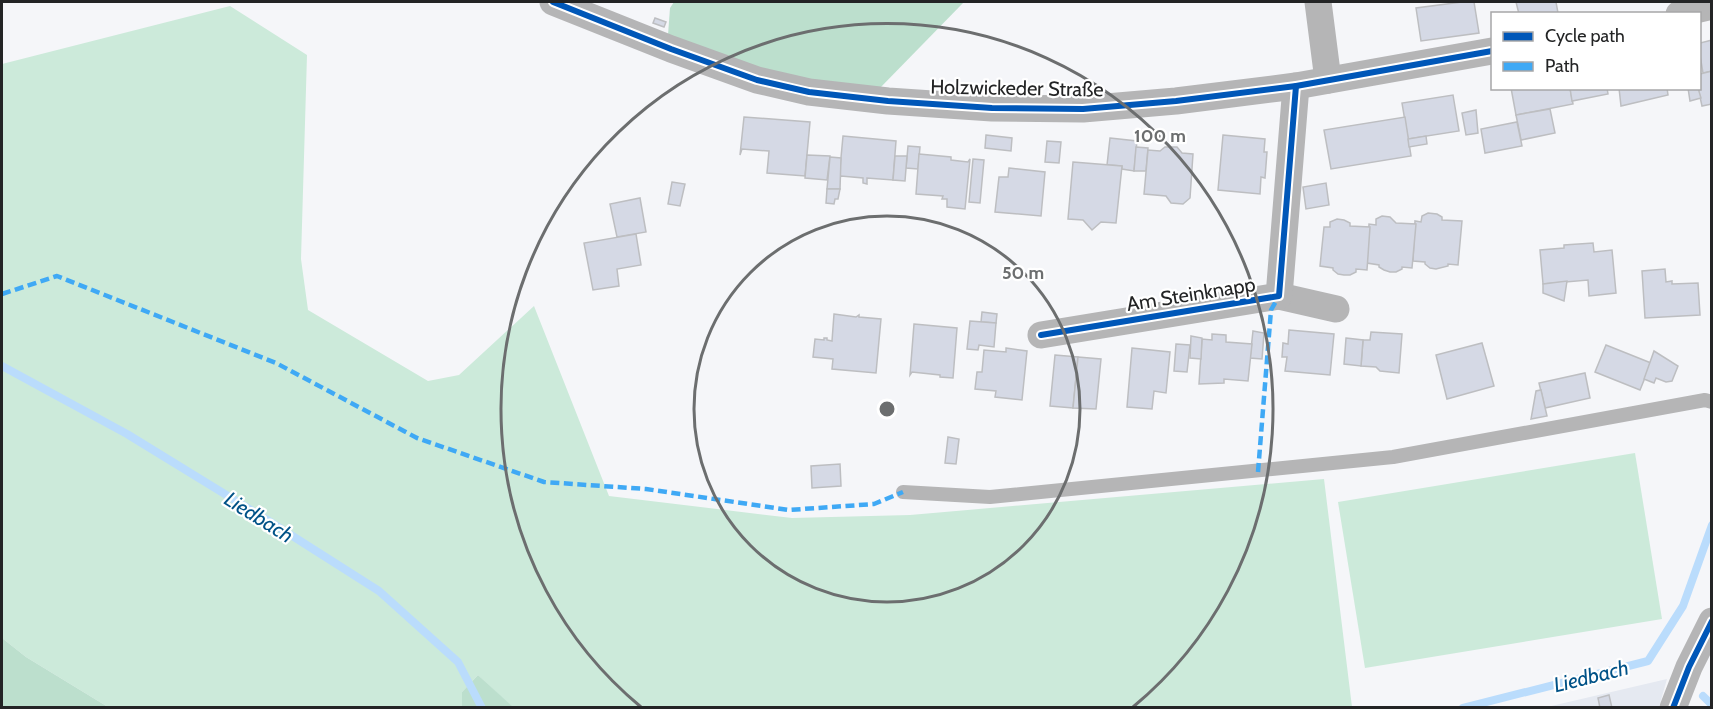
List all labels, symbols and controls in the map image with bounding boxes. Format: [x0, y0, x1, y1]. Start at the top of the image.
legend [1491, 12, 1701, 90]
text: Cycle path [1545, 25, 1625, 47]
text: Path [1545, 55, 1579, 77]
street label: Holzwickeder Straße [930, 74, 1104, 102]
text: 100 m [1134, 125, 1186, 147]
text: 50 m [1002, 262, 1044, 284]
street label: Am Steinknapp [1125, 272, 1257, 316]
centre of rings [877, 399, 897, 419]
water label: Liedbach [220, 486, 298, 548]
water label: Liedbach [1551, 655, 1631, 697]

